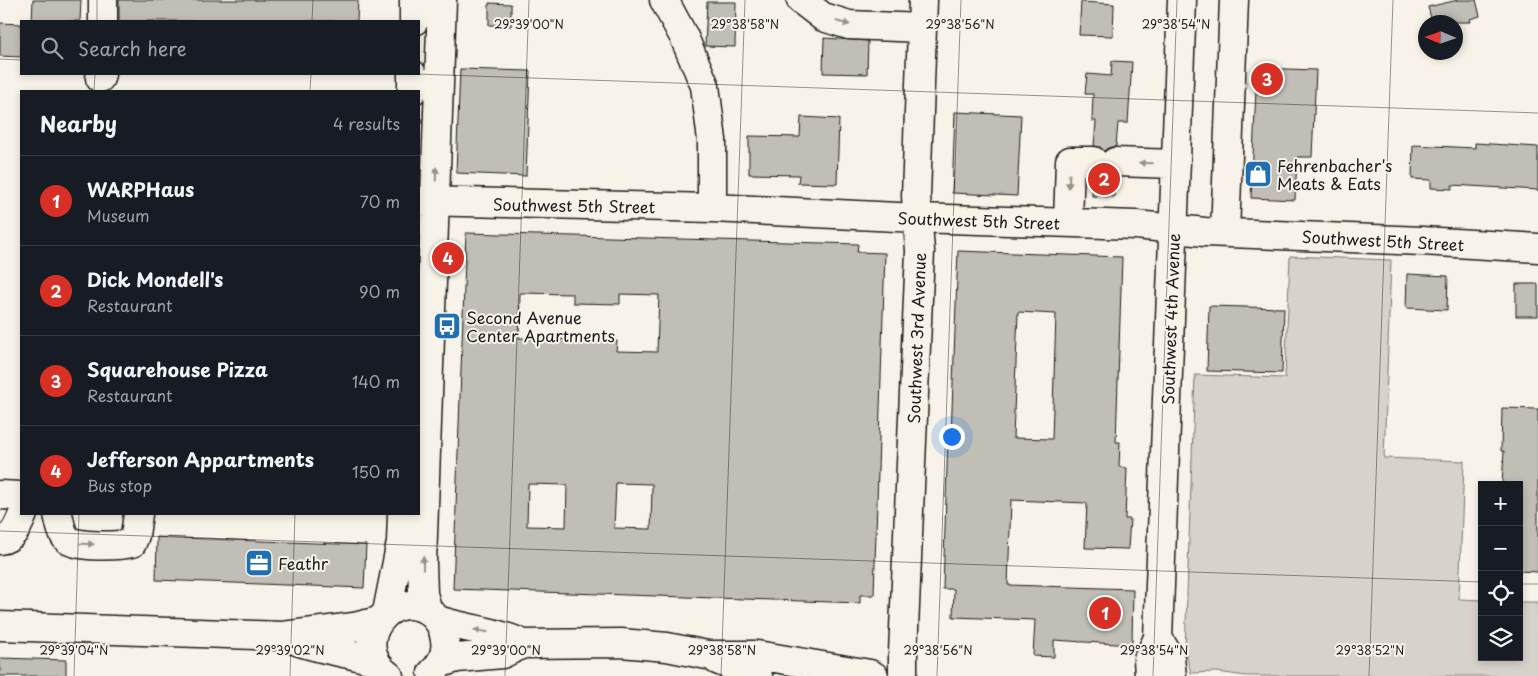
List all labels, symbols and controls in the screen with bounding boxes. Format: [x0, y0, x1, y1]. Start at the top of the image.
text: 29°39'00"N [494, 15, 564, 33]
text: 29°38'58"N [711, 15, 779, 33]
text: 29°38'56"N [925, 15, 995, 33]
text: 29°38'54"N [1142, 15, 1210, 33]
north arrow [1418, 15, 1463, 60]
one-way arrow [836, 19, 851, 27]
search box [20, 20, 420, 75]
icon: search [38, 34, 66, 62]
text: Search here [78, 34, 187, 62]
pin: 3 [1251, 60, 1283, 98]
text: Nearby [40, 107, 117, 139]
text: 4 results [333, 111, 400, 135]
place label: Fehrenbacher's Meats & Eats [1277, 153, 1392, 195]
one-way arrow [1138, 159, 1154, 167]
shop icon: Fehrenbacher's Meats & Eats [1243, 159, 1273, 189]
pin: 2 [1088, 160, 1120, 198]
one-way arrow [432, 165, 440, 181]
one-way arrow [1065, 173, 1073, 189]
text: WARPHaus [87, 175, 194, 203]
text: 1 [52, 189, 60, 213]
text: 70 m [360, 189, 400, 213]
street label: Southwest 5th Street [493, 192, 656, 218]
text: Museum [87, 203, 150, 227]
street label: Southwest 5th Street [897, 205, 1061, 235]
street label: Southwest 5th Street [1301, 224, 1465, 256]
street label: Southwest 4th Avenue [1155, 233, 1185, 405]
pin: 4 [432, 239, 464, 277]
street label: Southwest 3rd Avenue [901, 252, 931, 424]
text: Dick Mondell's [87, 265, 223, 293]
text: 2 [50, 279, 62, 303]
text: 90 m [359, 279, 400, 303]
text: Restaurant [87, 293, 173, 317]
place label: Second Avenue Center Apartments [466, 305, 615, 347]
bus stop icon: Second Avenue Center Apartments [432, 311, 462, 341]
text: Squarehouse Pizza [87, 355, 268, 383]
text: 3 [51, 369, 61, 393]
text: 140 m [352, 369, 400, 393]
text: Restaurant [87, 383, 173, 407]
your location [939, 424, 965, 450]
text: Jefferson Appartments [87, 445, 314, 473]
text: 4 [51, 459, 61, 483]
text: 150 m [352, 459, 400, 483]
text: Bus stop [87, 473, 152, 497]
map controls [1478, 481, 1523, 661]
button: + [1478, 481, 1523, 526]
button: − [1478, 526, 1523, 571]
one-way arrow [79, 541, 95, 549]
office icon: Feathr [244, 548, 274, 578]
place label: Feathr [278, 551, 329, 575]
one-way arrow [419, 555, 427, 571]
button: locate [1478, 571, 1523, 616]
pin: 1 [1089, 594, 1121, 632]
button: layers [1478, 616, 1523, 661]
one-way arrow [472, 627, 488, 635]
text: 29°39'04"N [40, 641, 108, 659]
text: 29°39'02"N [255, 641, 325, 659]
text: 29°39'00"N [471, 641, 541, 659]
text: 29°38'58"N [688, 641, 756, 659]
text: 29°38'56"N [903, 641, 973, 659]
text: 29°38'54"N [1120, 641, 1188, 659]
text: 29°38'52"N [1336, 641, 1404, 659]

